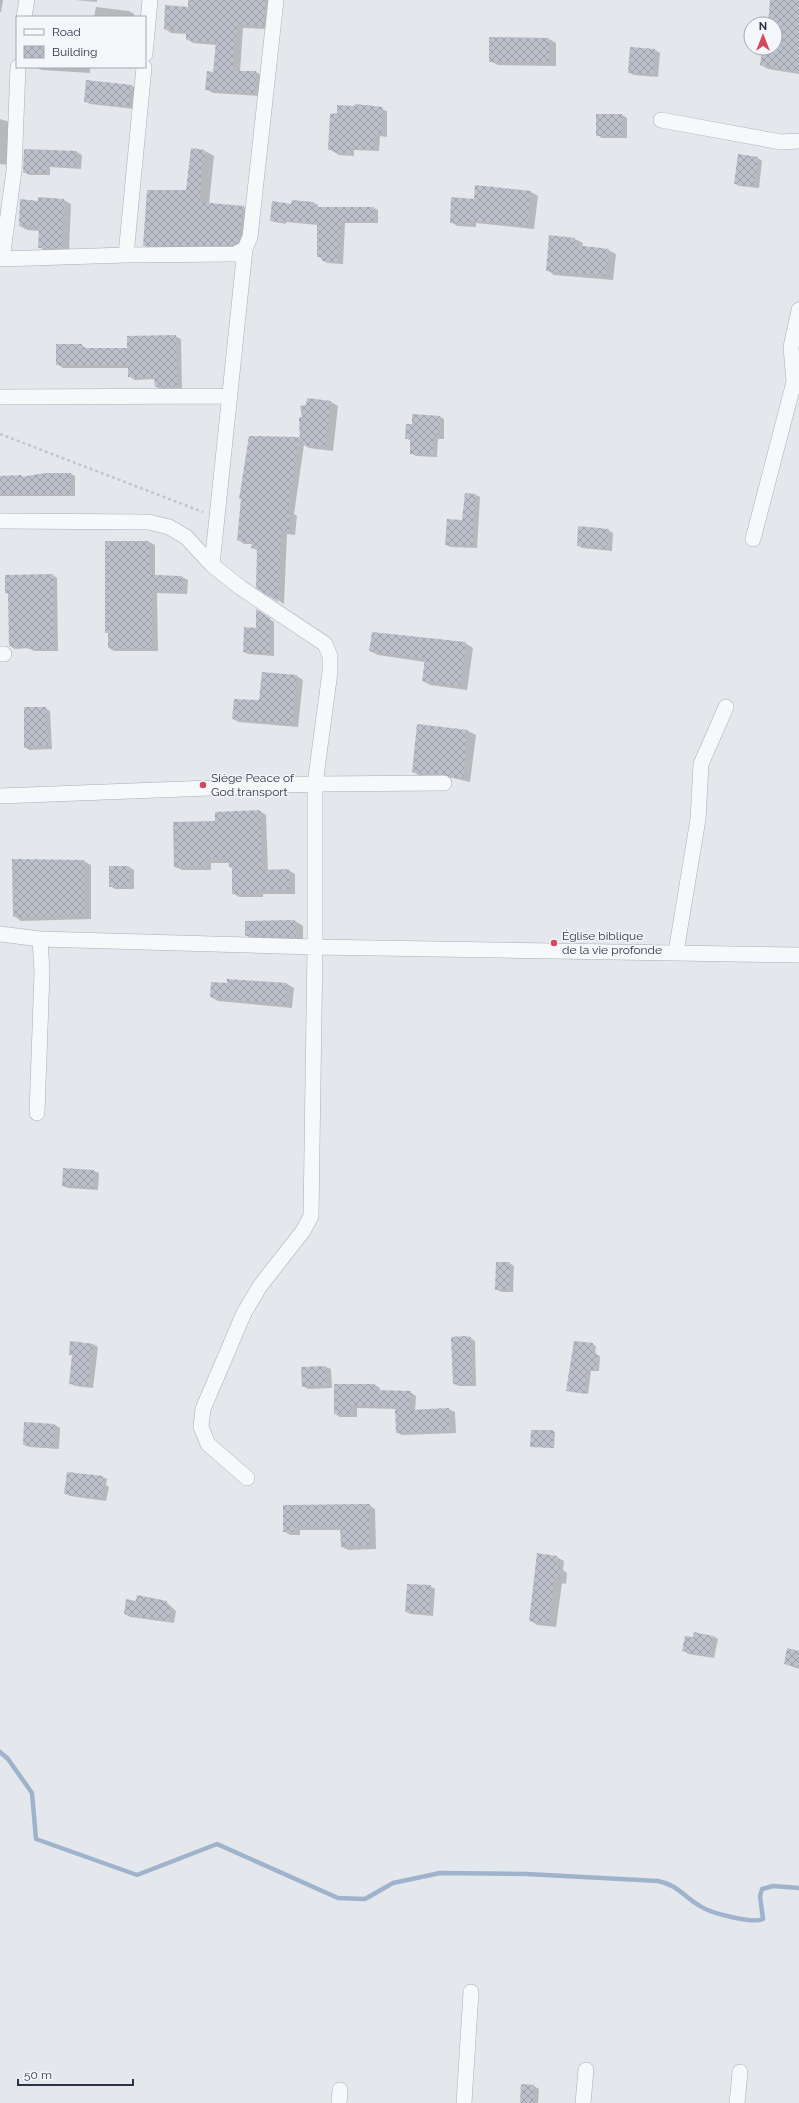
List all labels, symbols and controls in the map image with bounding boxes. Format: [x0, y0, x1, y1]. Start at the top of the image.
legend [16, 16, 146, 68]
north arrow [743, 16, 783, 56]
text: N [759, 20, 767, 33]
text: Road [52, 25, 81, 39]
text: Building [52, 45, 98, 59]
place label: Siège Peace of God transport [211, 771, 295, 799]
marker: Siège Peace of God transport [198, 780, 208, 790]
place label: Église biblique de la vie profonde [562, 929, 662, 957]
marker: Église biblique de la vie profonde [549, 938, 559, 948]
scale bar [18, 2061, 133, 2087]
text: 50 m [24, 2068, 52, 2082]

